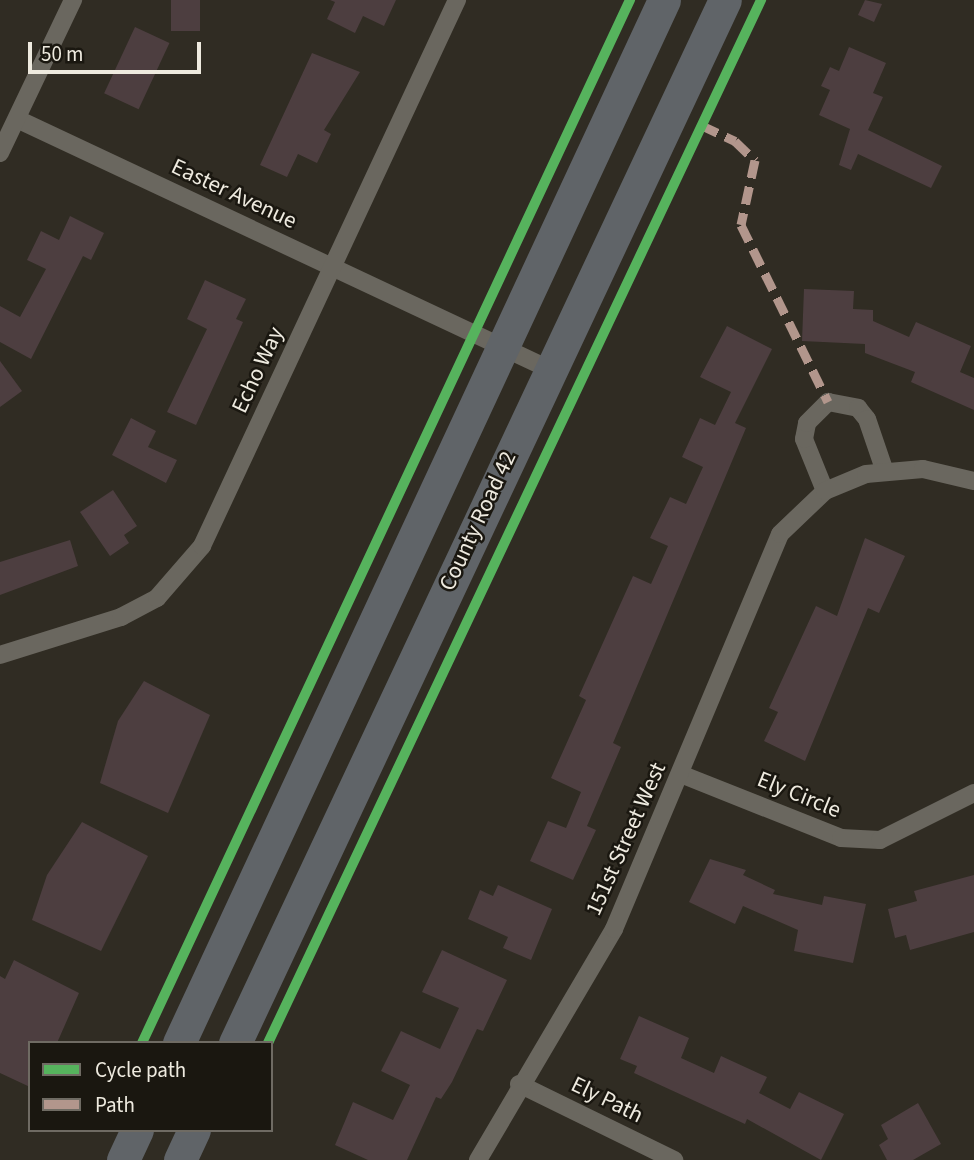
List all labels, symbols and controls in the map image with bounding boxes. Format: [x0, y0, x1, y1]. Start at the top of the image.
scale bar [32, 28, 205, 72]
text: 50 m [41, 39, 83, 69]
street label: Easter Avenue [167, 153, 301, 235]
street label: Echo Way [226, 322, 290, 418]
street label: County Road 42 [434, 447, 522, 595]
street label: 151st Street West [580, 758, 672, 920]
street label: Ely Circle [753, 766, 845, 824]
legend [28, 1041, 273, 1132]
text: Cycle path [95, 1055, 186, 1085]
street label: Ely Path [566, 1071, 648, 1129]
text: Path [95, 1090, 135, 1120]

